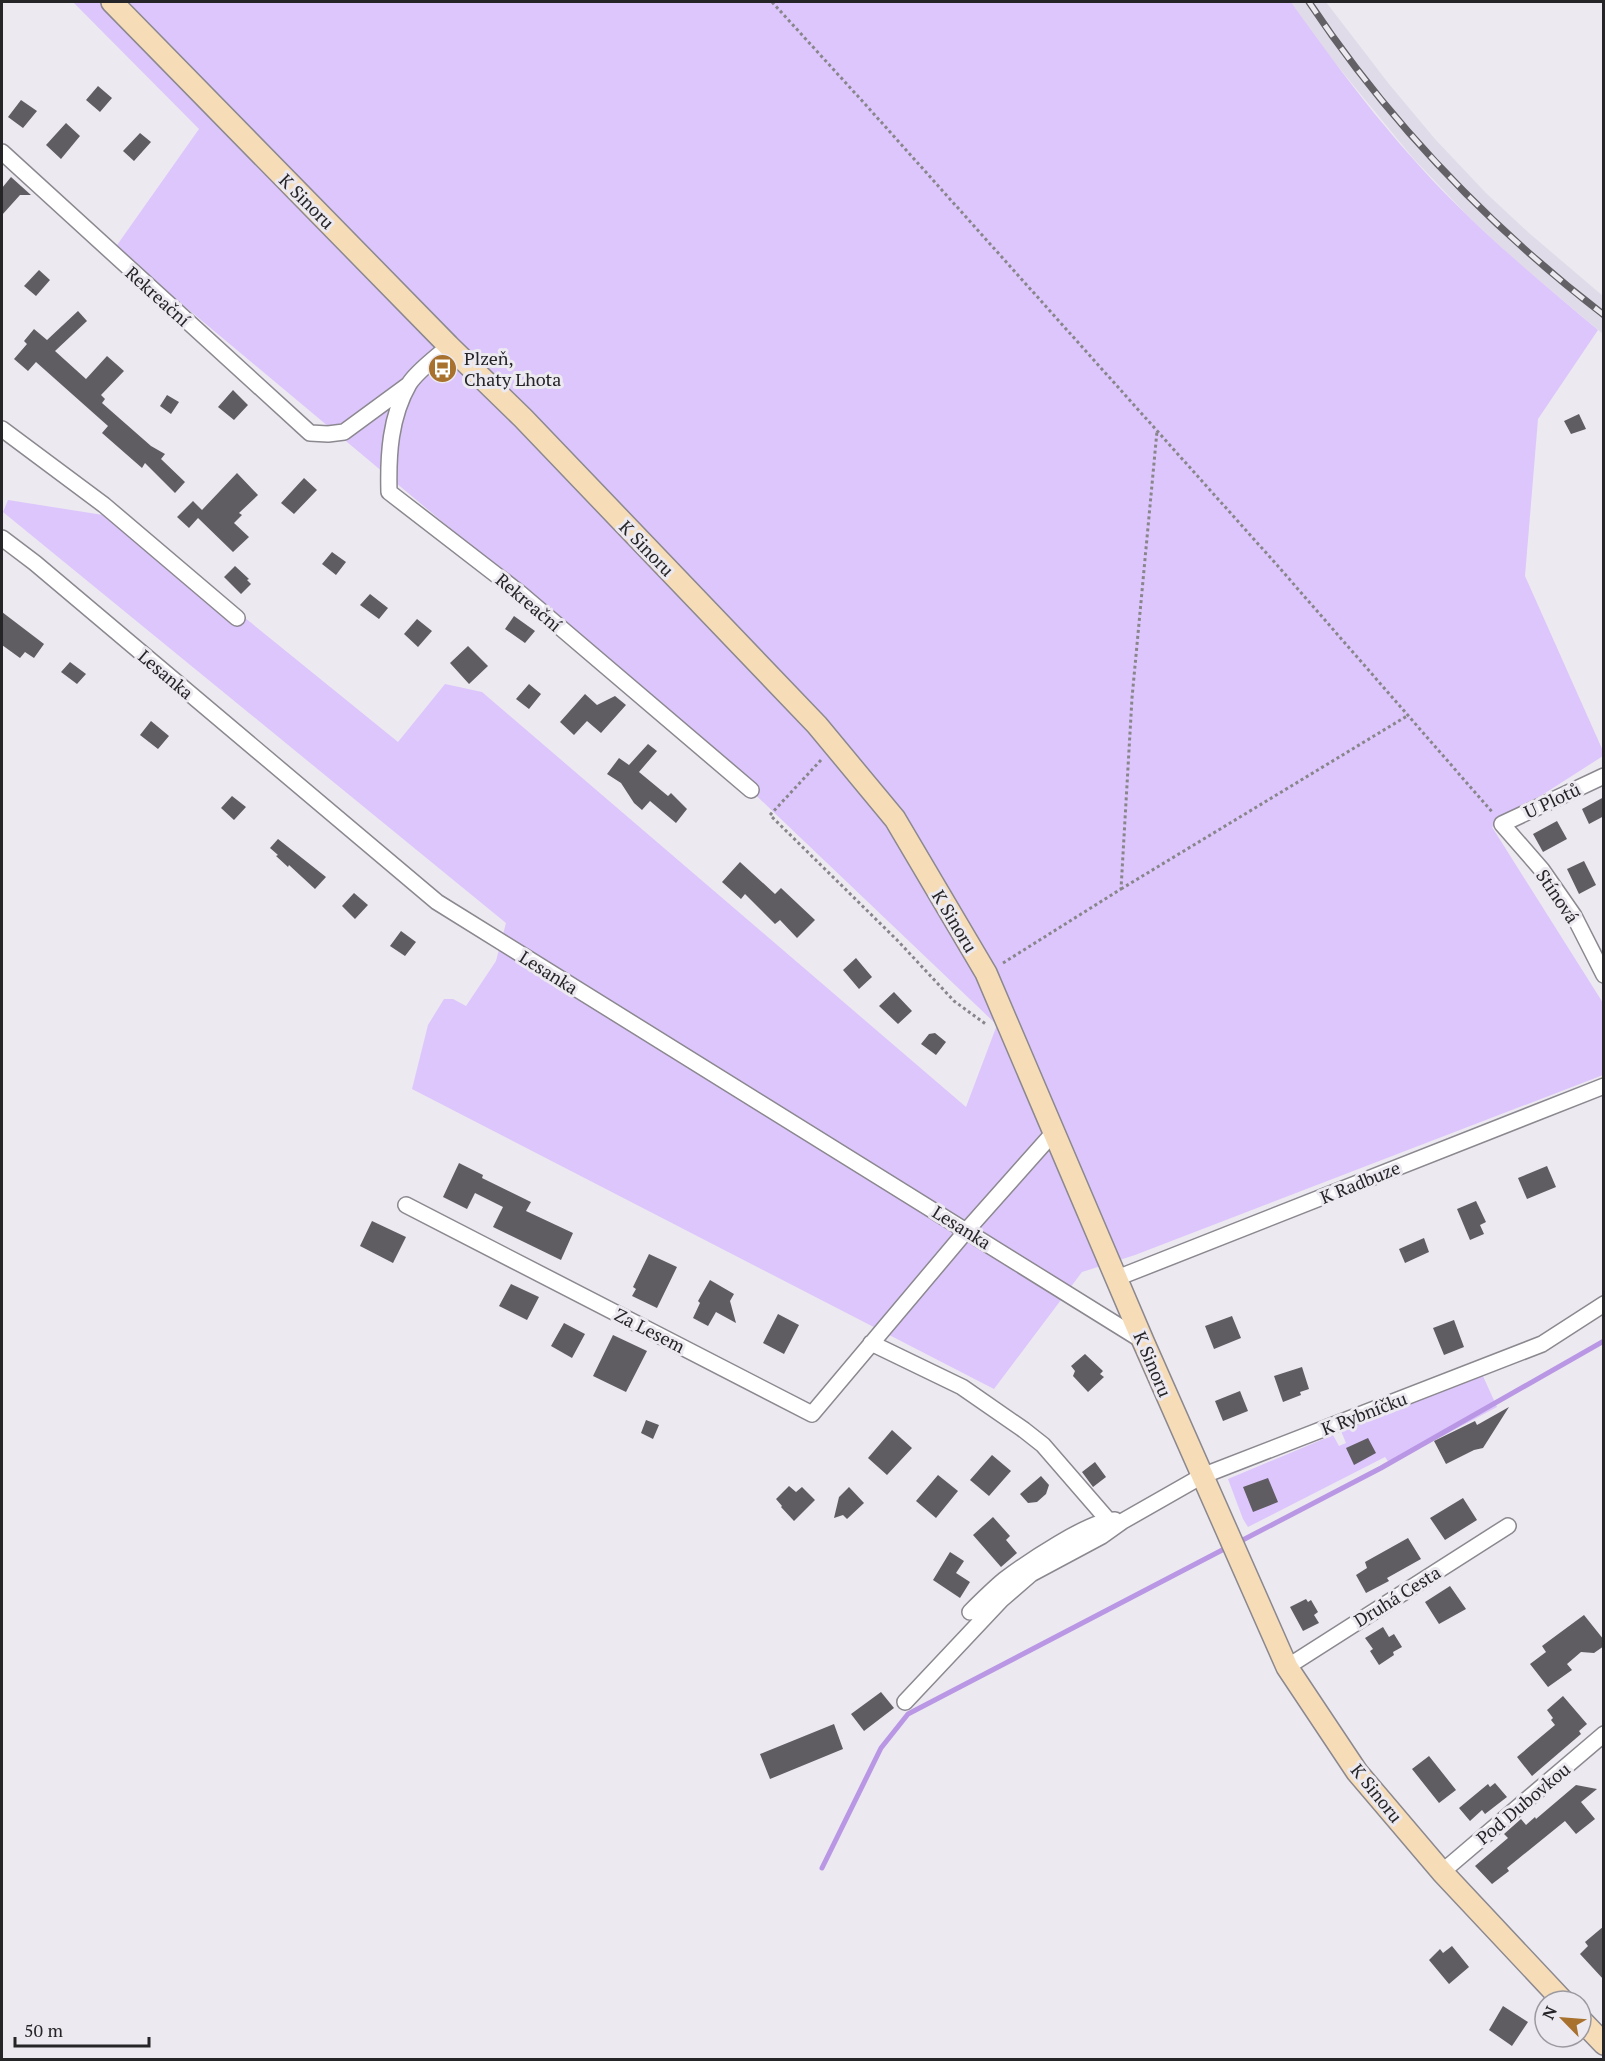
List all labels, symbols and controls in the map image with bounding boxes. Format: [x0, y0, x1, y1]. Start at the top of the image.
street label: K Sinoru [274, 168, 340, 234]
street label: Rekreační [121, 261, 196, 332]
place label: Plzeň, Chaty Lhota [464, 346, 561, 391]
bus stop icon: Plzeň, Chaty Lhota [427, 352, 459, 384]
street label: K Sinoru [614, 515, 680, 581]
street label: Rekreační [491, 567, 567, 637]
street label: Lesanka [133, 644, 199, 704]
street label: U Plotů [1520, 777, 1584, 823]
street label: Stínová [1531, 864, 1585, 928]
street label: K Sinoru [927, 885, 983, 957]
street label: Lesanka [515, 945, 583, 999]
street label: K Radbuze [1316, 1155, 1404, 1209]
street label: Lesanka [928, 1200, 996, 1254]
street label: Za Lesem [611, 1302, 690, 1358]
street label: K Sinoru [1128, 1328, 1178, 1400]
street label: K Rybníčku [1318, 1386, 1410, 1440]
street label: Druhá Cesta [1349, 1560, 1445, 1632]
street label: Pod Dubovkou [1471, 1757, 1575, 1849]
street label: K Sinoru [1346, 1759, 1408, 1827]
north arrow [1533, 1989, 1593, 2049]
text: N [1537, 2003, 1562, 2023]
scale bar [15, 2010, 148, 2048]
text: 50 m [24, 2018, 64, 2042]

